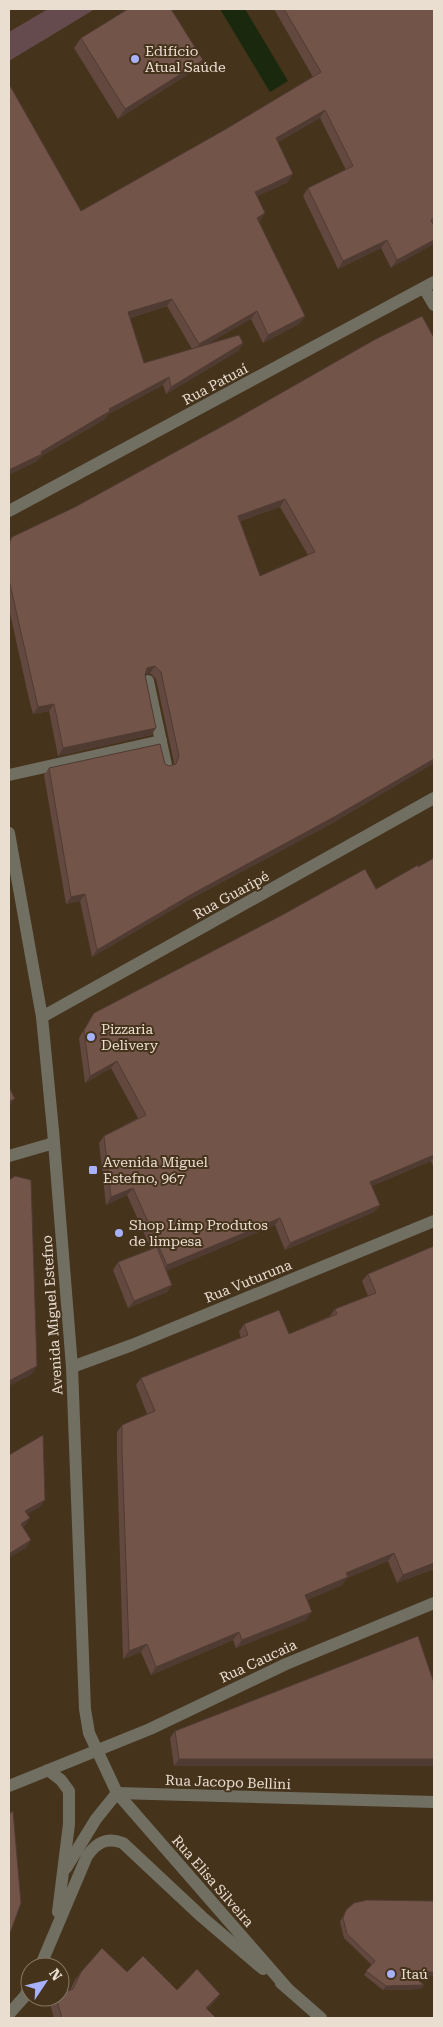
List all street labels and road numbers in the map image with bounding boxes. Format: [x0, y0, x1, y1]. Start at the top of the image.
street label: Rua Patuaí [180, 360, 251, 408]
street label: Rua Guaripé [190, 868, 272, 922]
street label: Avenida Miguel Estefno [38, 1235, 66, 1395]
street label: Rua Vuturuna [202, 1256, 294, 1306]
street label: Rua Caucaia [217, 1636, 299, 1686]
street label: Rua Jacopo Bellini [165, 1772, 292, 1792]
street label: Rua Elisa Silveira [169, 1832, 257, 1930]

